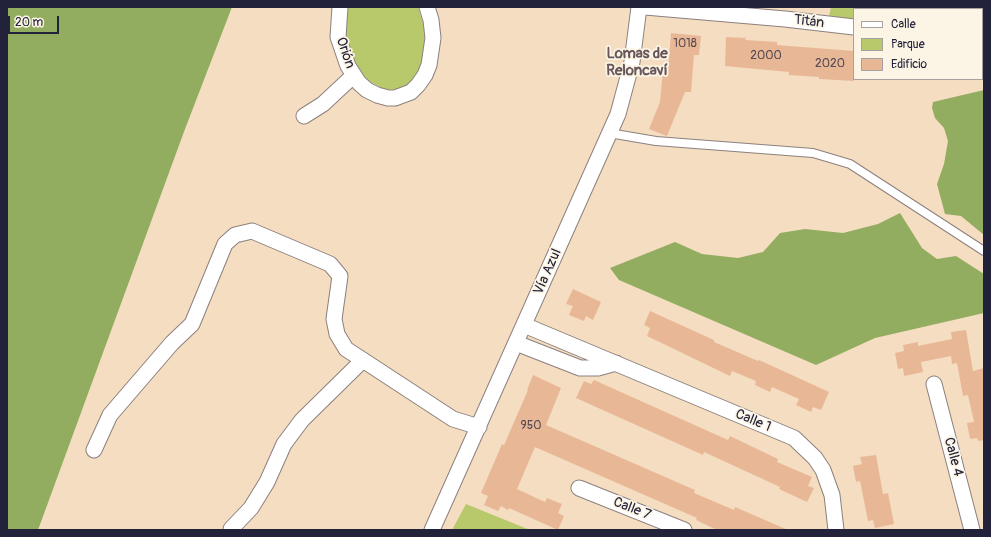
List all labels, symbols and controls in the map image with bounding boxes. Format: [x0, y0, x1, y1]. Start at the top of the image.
scale bar [10, 8, 61, 34]
legend [853, 8, 983, 80]
street label: Titán [793, 12, 825, 32]
text: 20 m [15, 15, 43, 30]
text: Calle [891, 17, 916, 32]
street label: Orión [332, 35, 358, 71]
house number: 1018 [673, 37, 697, 51]
text: Parque [891, 37, 925, 52]
district label: Lomas de Reloncaví [606, 45, 668, 80]
house number: 2000 [750, 49, 782, 63]
house number: 2020 [815, 57, 845, 71]
text: Edificio [891, 57, 927, 72]
street label: Vía Azul [530, 246, 566, 298]
street label: Calle 1 [733, 406, 773, 436]
house number: 950 [521, 419, 541, 433]
street label: Calle 4 [940, 436, 966, 478]
street label: Calle 7 [611, 494, 653, 524]

